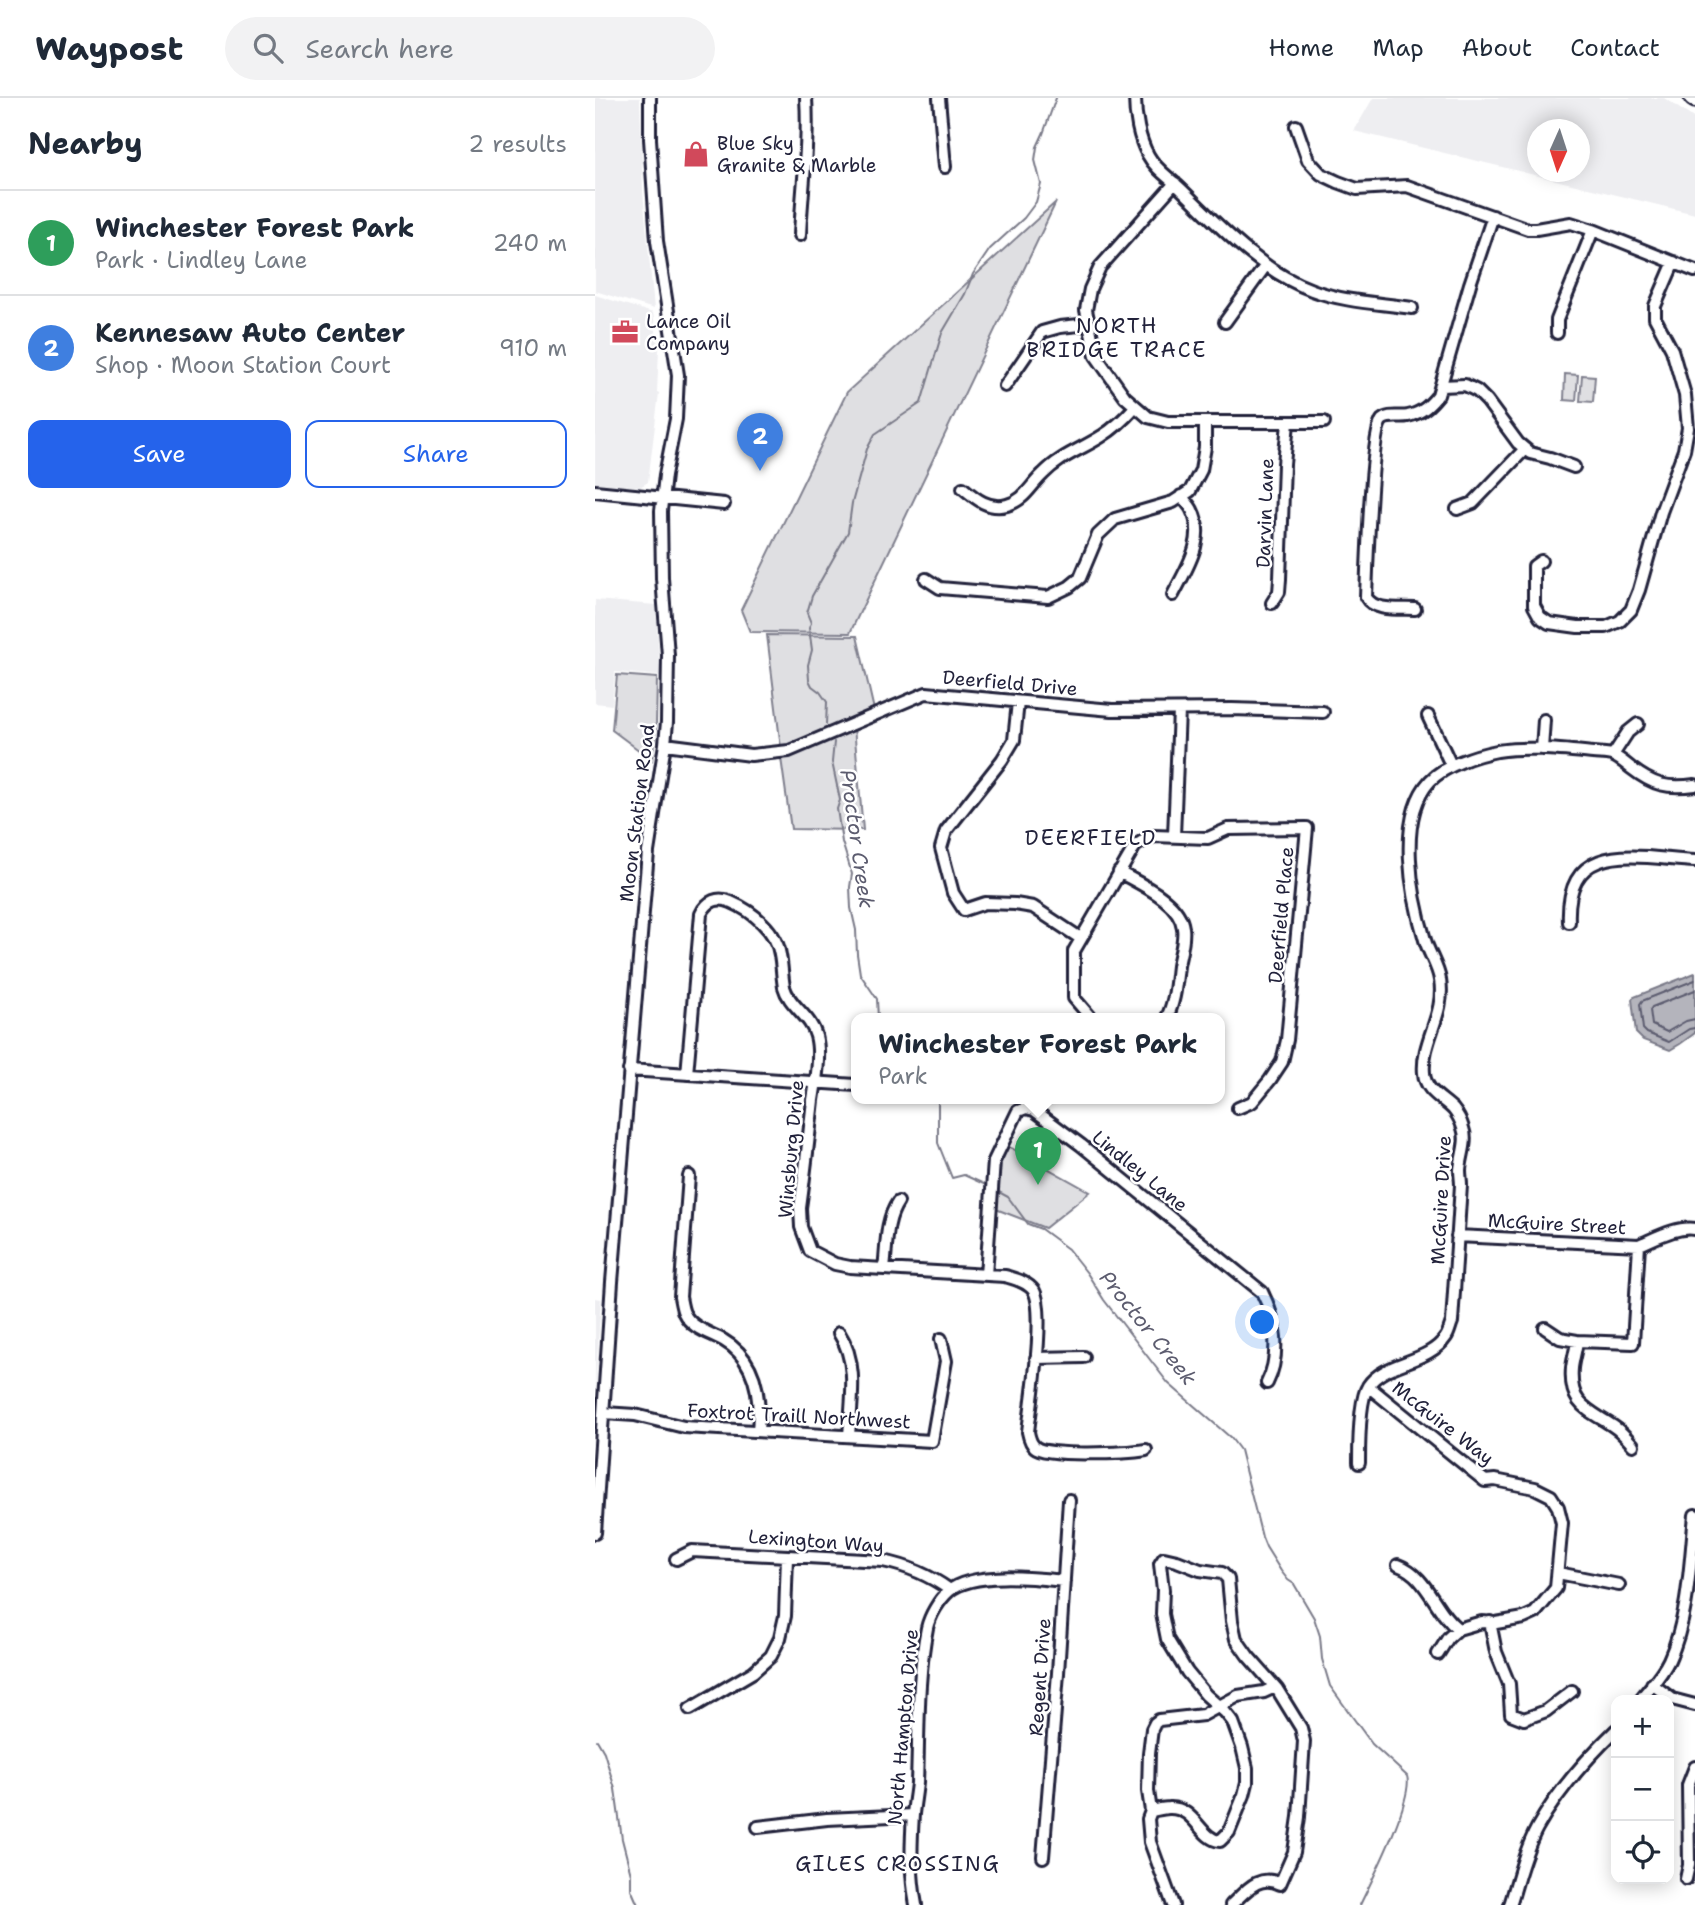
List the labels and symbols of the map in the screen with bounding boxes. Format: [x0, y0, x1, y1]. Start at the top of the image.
north arrow [1527, 119, 1590, 182]
place label: Blue Sky Granite & Marble [717, 131, 876, 178]
shop icon: Blue Sky Granite & Marble [681, 139, 711, 169]
place label: Lance Oil Company [646, 309, 731, 356]
district label: NORTH BRIDGE TRACE [1027, 312, 1207, 364]
office icon: Lance Oil Company [610, 317, 640, 347]
pin: 2 [737, 413, 783, 471]
street label: Darvin Lane [1251, 457, 1279, 569]
street label: Deerfield Drive [941, 665, 1079, 701]
street label: Moon Station Road [614, 722, 660, 904]
water label: Proctor Creek [833, 768, 881, 910]
district label: DEERFIELD [1025, 824, 1157, 852]
street label: Deerfield Place [1263, 846, 1299, 984]
street label: Winsburg Drive [772, 1079, 810, 1219]
street label: Lindley Lane [1087, 1125, 1193, 1217]
pin: 1 [1015, 1127, 1061, 1185]
street label: McGuire Drive [1425, 1135, 1457, 1265]
street label: McGuire Street [1487, 1208, 1627, 1240]
water label: Proctor Creek [1093, 1265, 1203, 1391]
your location [1245, 1305, 1279, 1339]
street label: McGuire Way [1387, 1375, 1499, 1471]
street label: Foxtrot Traill Northwest [687, 1398, 911, 1434]
street label: Lexington Way [747, 1524, 885, 1558]
street label: Regent Drive [1023, 1617, 1057, 1737]
street label: North Hampton Drive [882, 1628, 924, 1826]
district label: GILES CROSSING [795, 1850, 1001, 1878]

